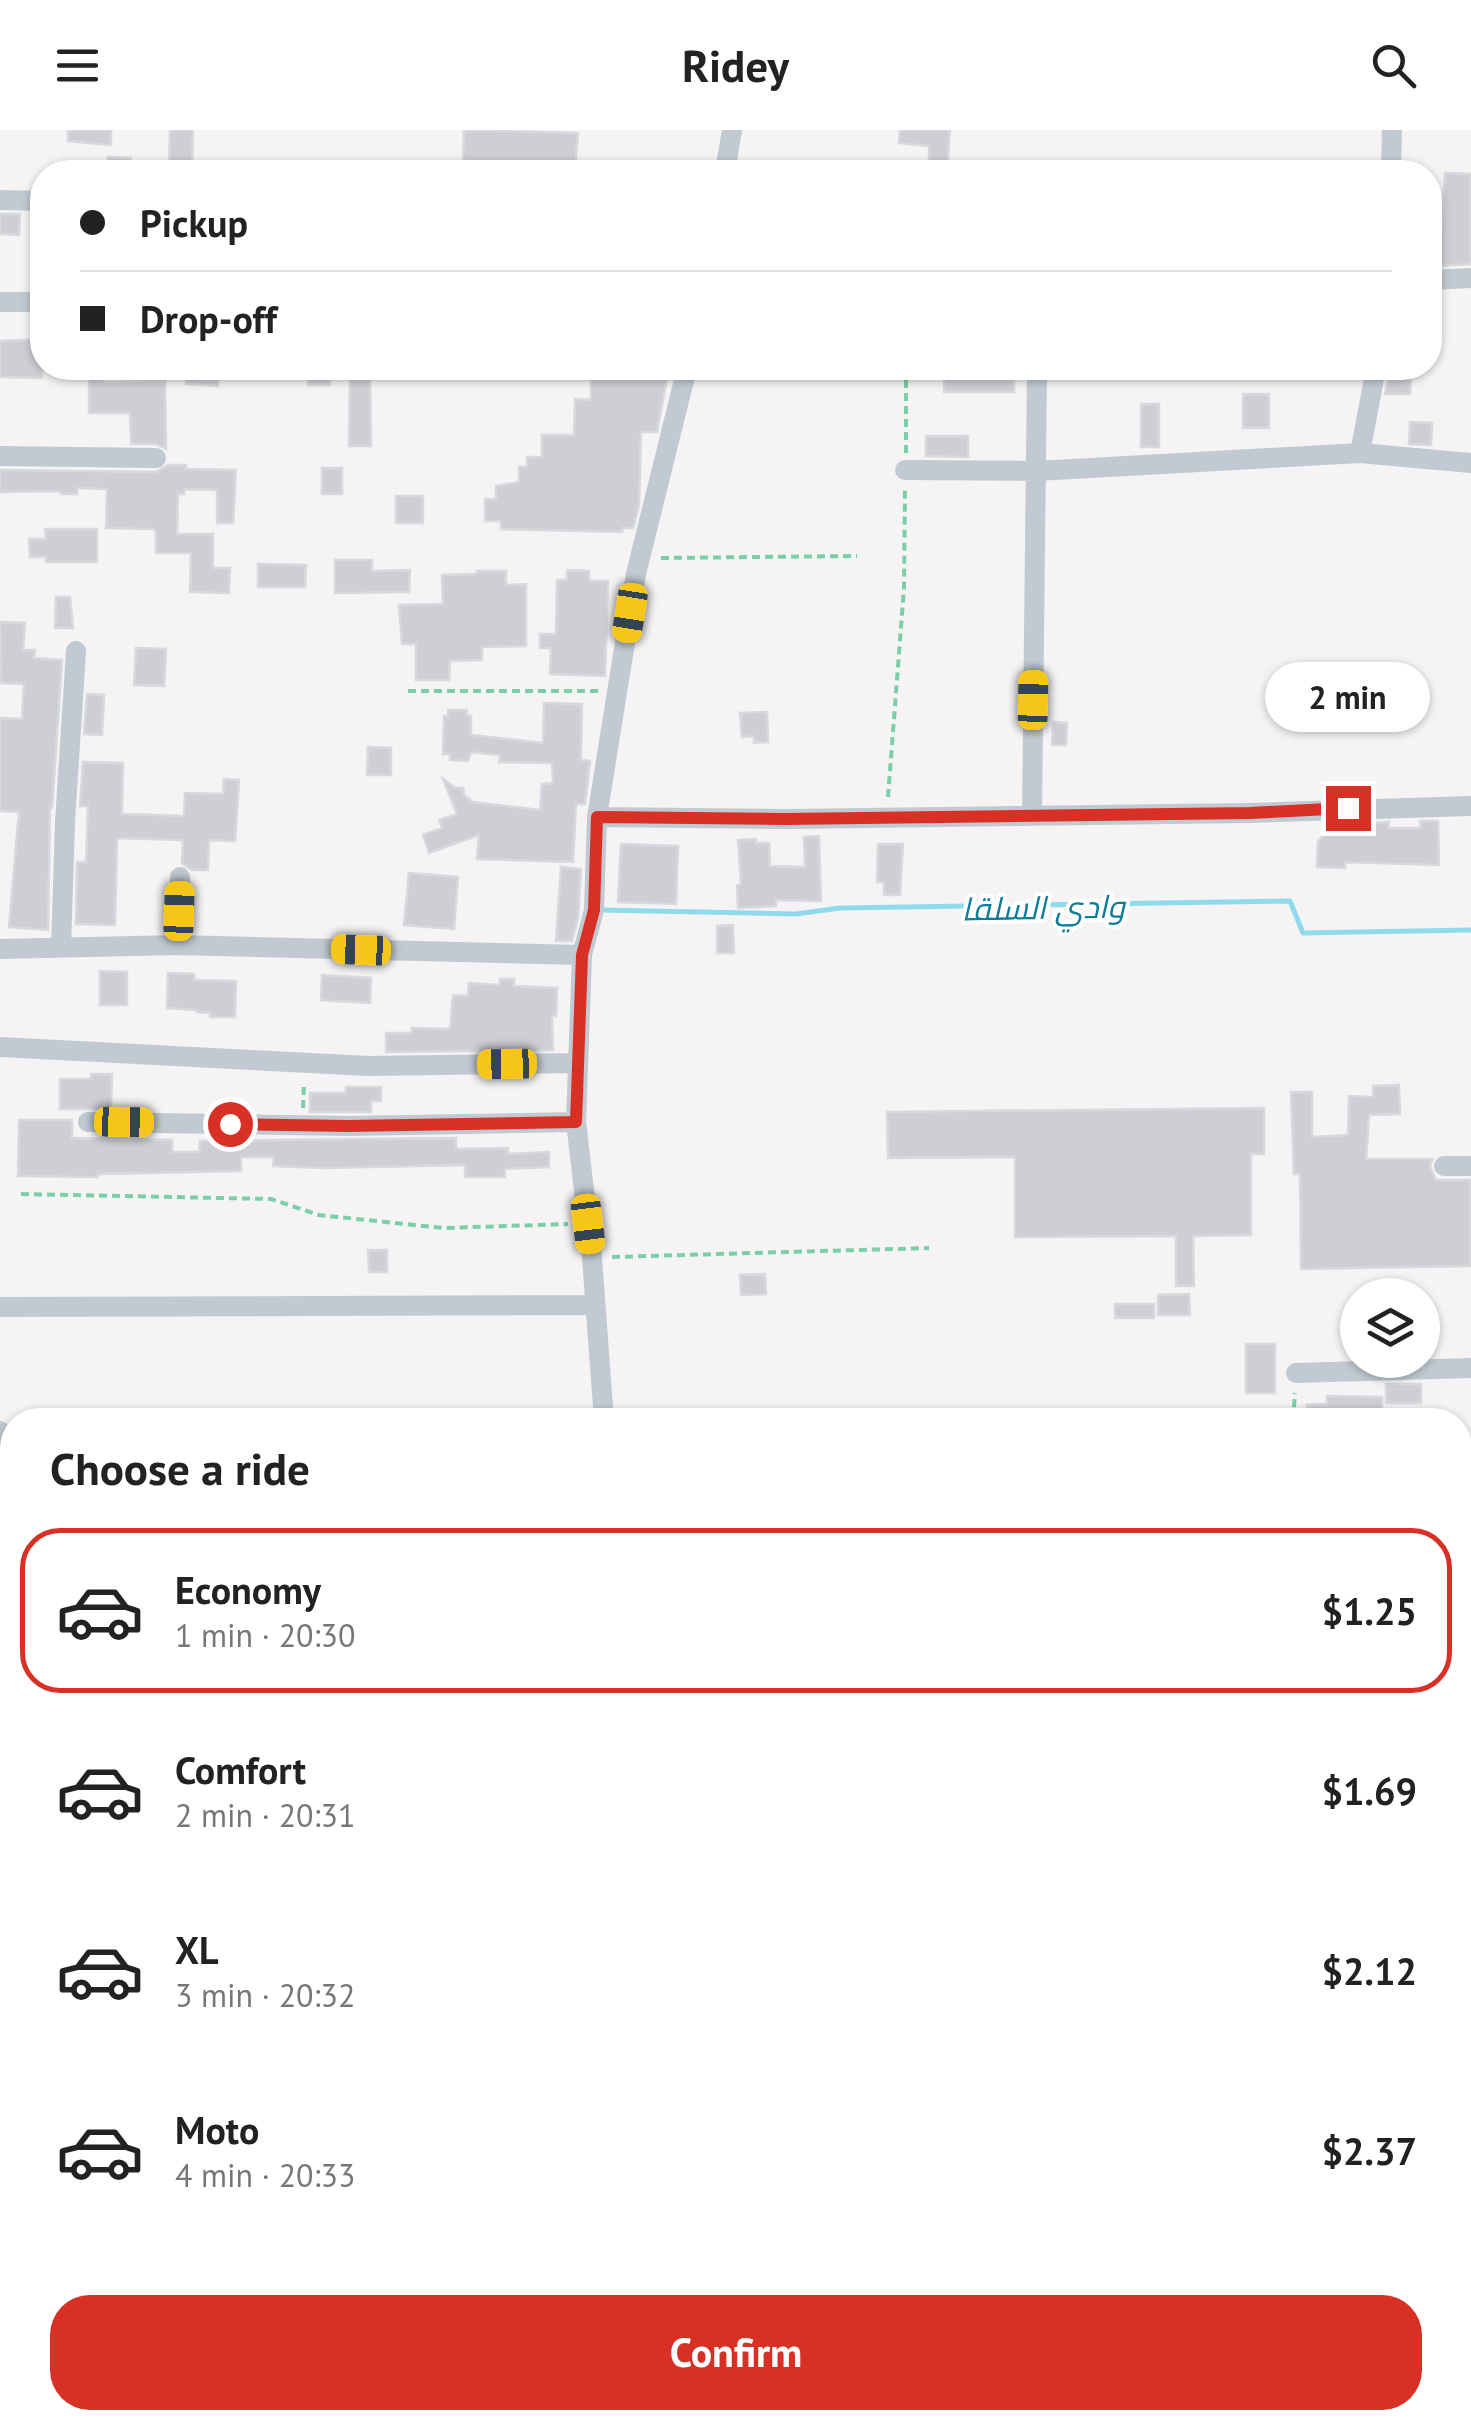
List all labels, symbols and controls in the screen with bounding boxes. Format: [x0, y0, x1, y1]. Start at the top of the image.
text: Ridey [682, 36, 789, 94]
icon: menu [50, 38, 105, 93]
icon: search [1366, 38, 1421, 93]
text: Pickup [140, 198, 248, 247]
text: Drop-off [140, 294, 277, 343]
car [610, 581, 650, 645]
callout: 2 min [1266, 663, 1430, 733]
car [1017, 670, 1049, 730]
text: 2 min [1308, 676, 1387, 718]
route end [1326, 786, 1371, 831]
car [163, 880, 195, 942]
water label: وادي السلقا [961, 885, 1128, 934]
car [330, 934, 392, 966]
car [477, 1048, 537, 1080]
route start [208, 1102, 253, 1147]
car [94, 1106, 154, 1138]
car [569, 1192, 607, 1256]
map controls [1340, 1278, 1440, 1378]
button: layers [1340, 1278, 1440, 1378]
text: Choose a ride [50, 1439, 310, 1497]
text: Economy [175, 1565, 321, 1614]
icon: car [55, 1566, 145, 1656]
text: $1.25 [1321, 1586, 1417, 1635]
text: 1 min · 20:30 [175, 1614, 355, 1656]
text: Comfort [175, 1745, 306, 1794]
icon: car [55, 1746, 145, 1836]
text: $1.69 [1321, 1766, 1417, 1815]
text: 2 min · 20:31 [175, 1794, 355, 1836]
text: XL [175, 1925, 219, 1974]
icon: car [55, 1926, 145, 2016]
text: $2.12 [1321, 1946, 1417, 1995]
text: 3 min · 20:32 [175, 1974, 355, 2016]
text: Moto [175, 2105, 259, 2154]
icon: car [55, 2106, 145, 2196]
text: $2.37 [1321, 2126, 1417, 2175]
text: 4 min · 20:33 [175, 2154, 355, 2196]
button: Confirm [50, 2295, 1422, 2410]

